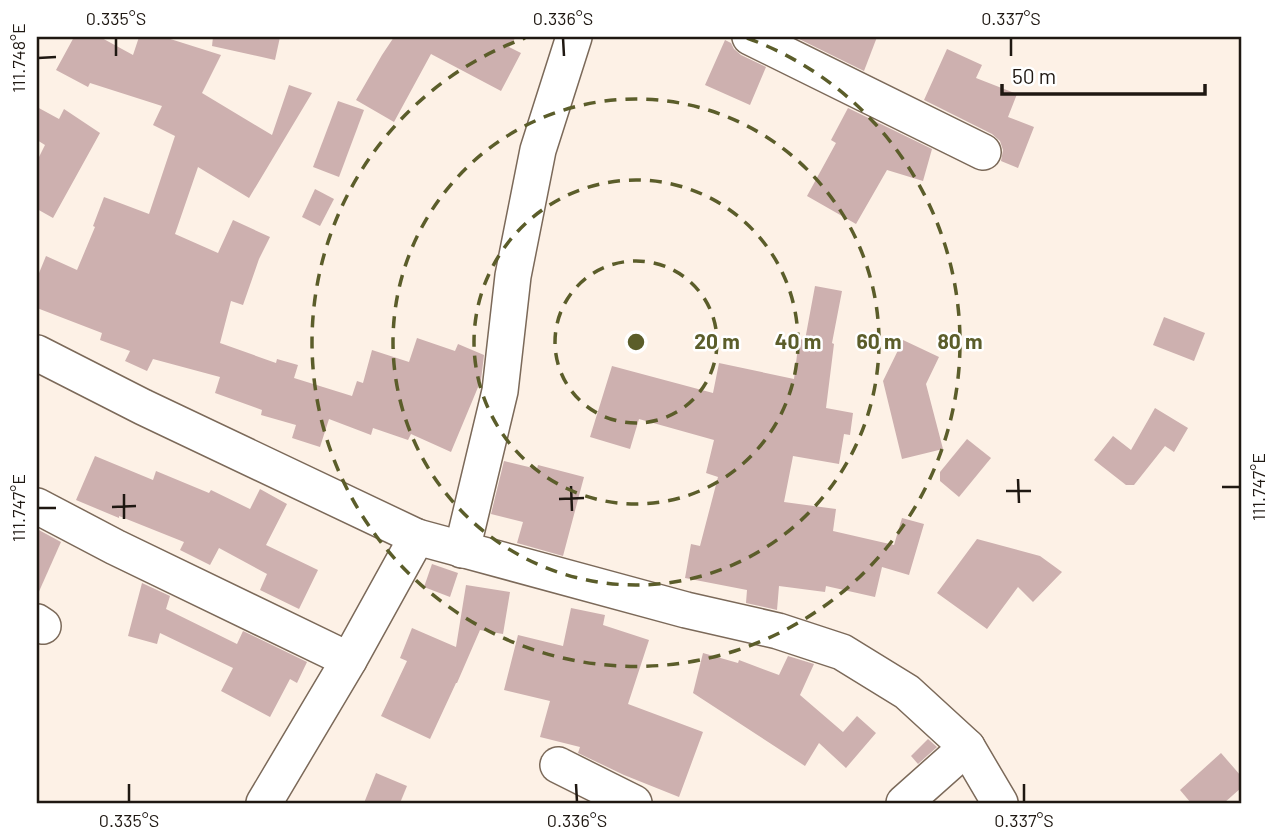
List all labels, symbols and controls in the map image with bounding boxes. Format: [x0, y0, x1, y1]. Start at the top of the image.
text: 0.335°S [86, 7, 146, 29]
text: 0.336°S [533, 7, 593, 29]
text: 0.337°S [981, 7, 1041, 29]
text: 111.748°E [7, 23, 29, 93]
scale bar [1002, 52, 1204, 96]
text: 50 m [1012, 63, 1056, 88]
text: 20 m [694, 328, 740, 353]
text: 40 m [775, 328, 821, 353]
text: 60 m [857, 328, 901, 353]
text: 80 m [937, 328, 983, 353]
centre of rings [624, 330, 648, 354]
text: 111.747°E [1247, 453, 1269, 521]
text: 111.747°E [7, 474, 29, 542]
text: 0.335°S [99, 809, 159, 831]
text: 0.336°S [547, 809, 607, 831]
text: 0.337°S [994, 809, 1054, 831]

